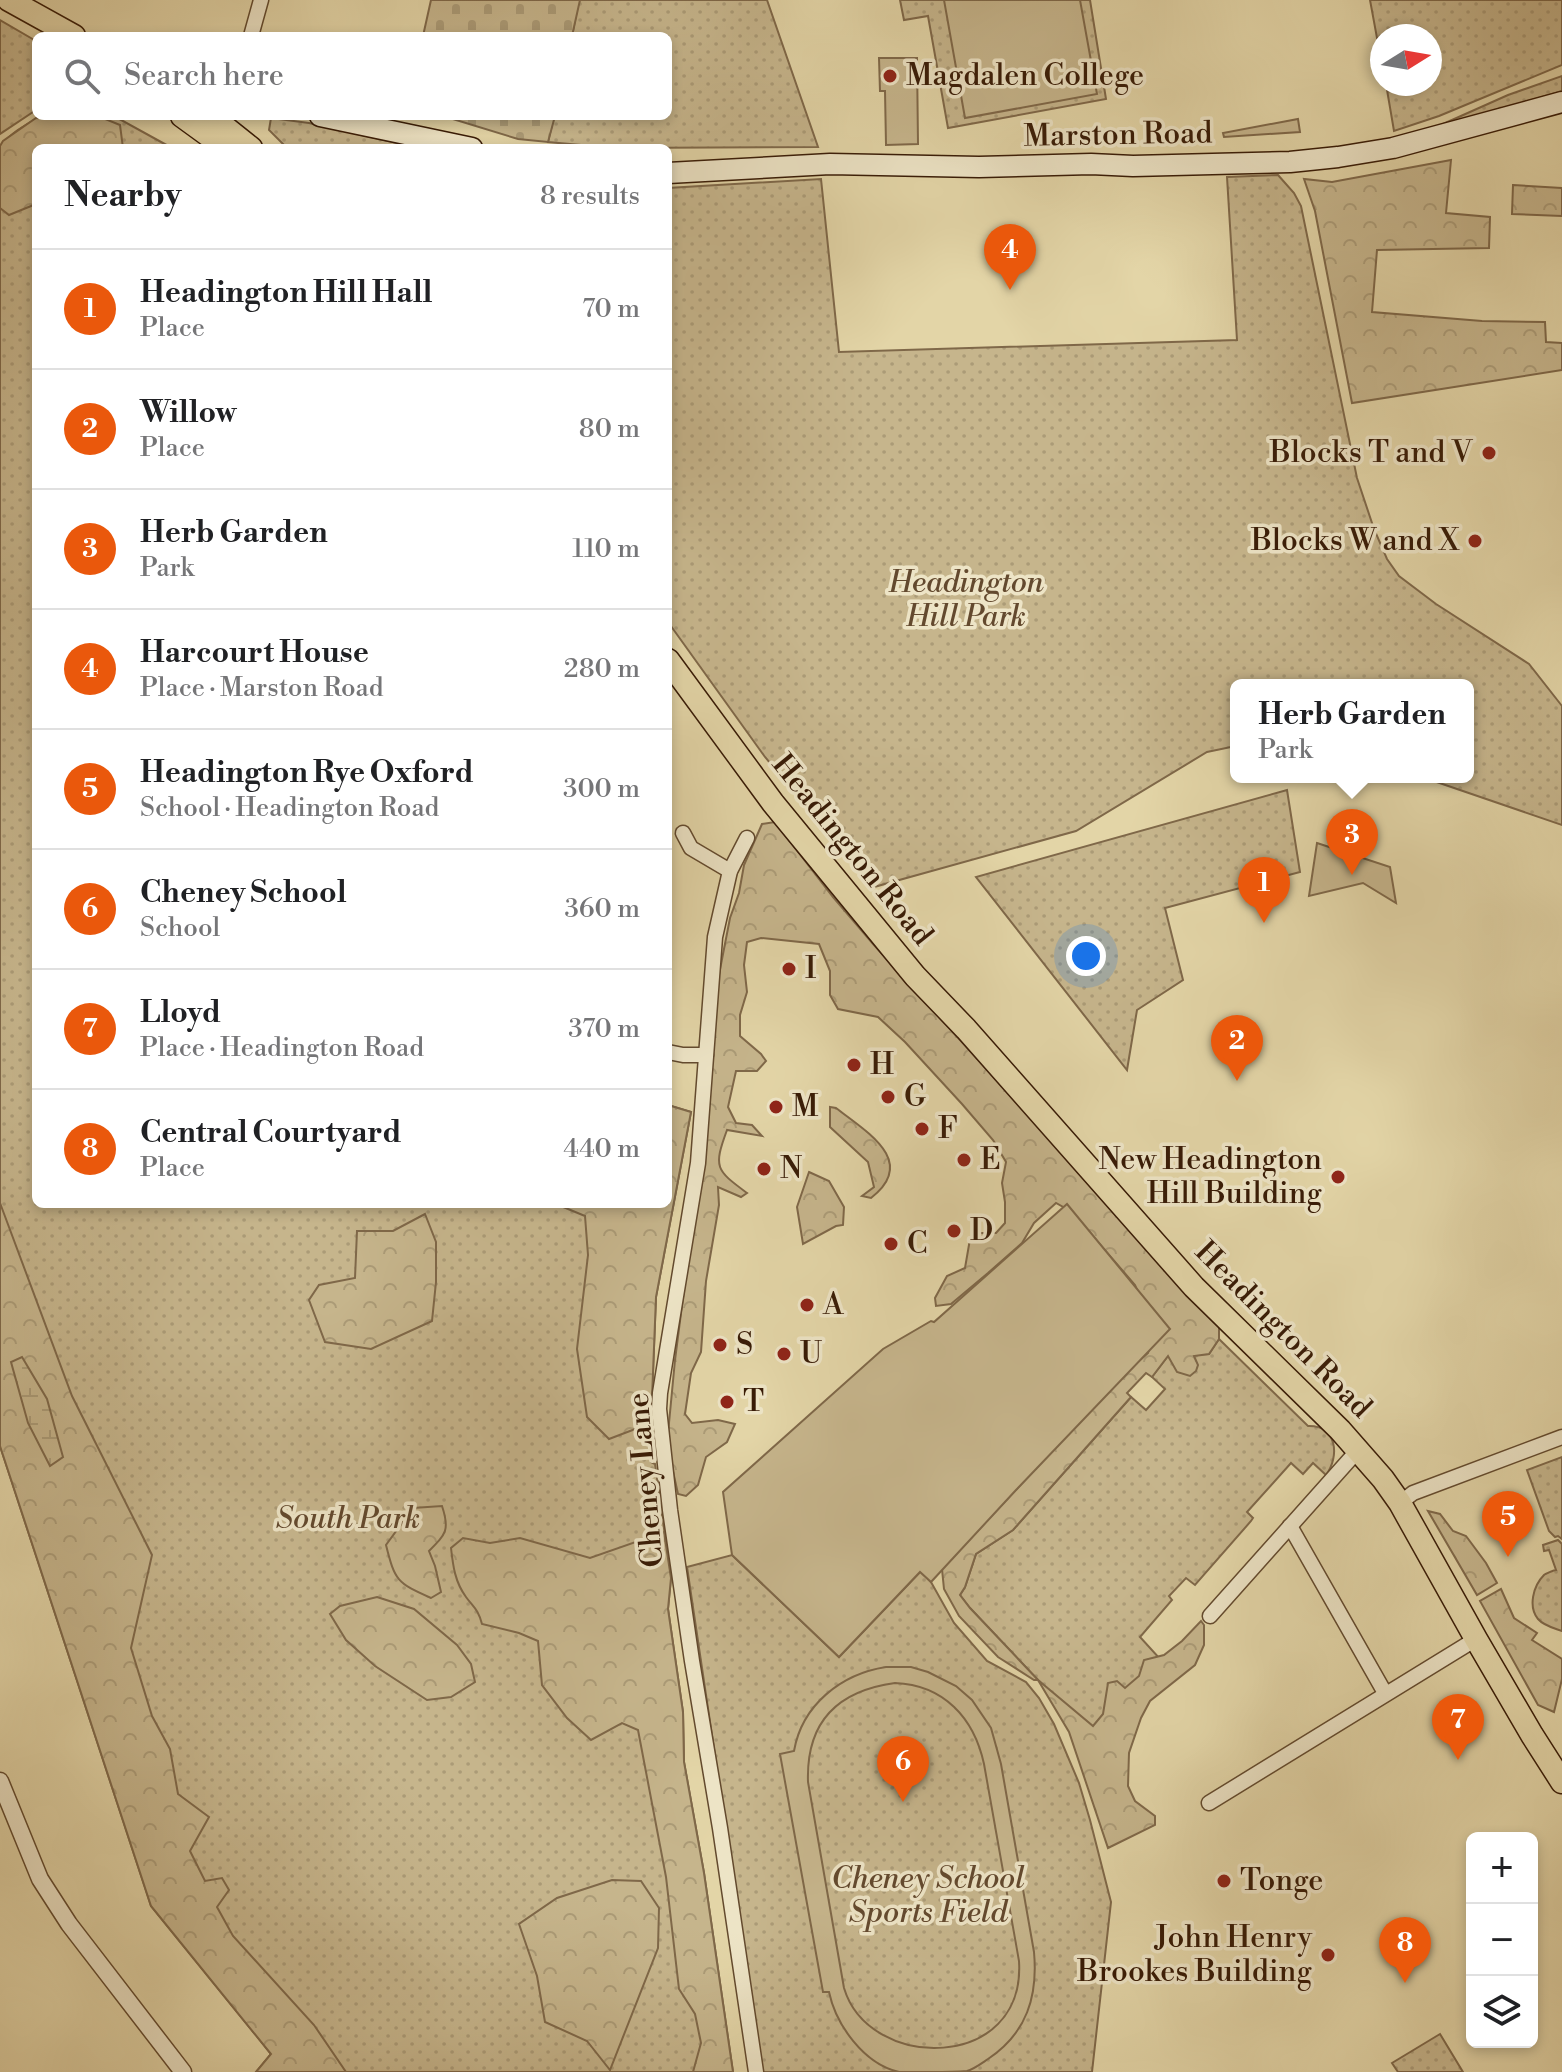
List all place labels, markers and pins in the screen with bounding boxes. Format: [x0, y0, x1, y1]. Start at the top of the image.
place label: Magdalen College [906, 57, 1144, 95]
marker: Magdalen College [881, 67, 899, 85]
pin: 4 [984, 224, 1036, 290]
place label: Blocks T and V [1269, 434, 1474, 472]
marker: Blocks T and V [1480, 444, 1498, 462]
place label: Blocks W and X [1250, 522, 1460, 560]
marker: Blocks W and X [1466, 532, 1484, 550]
pin: 3 [1326, 809, 1378, 875]
pin: 1 [1238, 857, 1290, 923]
place label: I [805, 950, 817, 988]
marker: I [780, 960, 798, 978]
pin: 2 [1211, 1015, 1263, 1081]
place label: H [870, 1046, 894, 1084]
marker: H [845, 1056, 863, 1074]
place label: G [904, 1078, 926, 1116]
place label: M [792, 1088, 819, 1126]
marker: G [879, 1088, 897, 1106]
marker: M [767, 1098, 785, 1116]
place label: F [938, 1110, 958, 1148]
marker: F [913, 1120, 931, 1138]
place label: E [980, 1141, 1001, 1179]
place label: New Headington Hill Building [1098, 1141, 1322, 1213]
place label: N [780, 1150, 802, 1188]
marker: E [955, 1151, 973, 1169]
marker: N [755, 1160, 773, 1178]
marker: New Headington Hill Building [1329, 1168, 1347, 1186]
place label: D [970, 1212, 993, 1250]
marker: D [945, 1222, 963, 1240]
place label: C [907, 1225, 928, 1263]
marker: C [882, 1235, 900, 1253]
place label: A [822, 1286, 845, 1324]
marker: A [798, 1296, 816, 1314]
place label: S [736, 1326, 753, 1364]
place label: U [800, 1335, 822, 1373]
marker: S [711, 1336, 729, 1354]
marker: U [775, 1345, 793, 1363]
place label: T [743, 1383, 764, 1421]
marker: T [718, 1393, 736, 1411]
pin: 5 [1482, 1491, 1534, 1557]
pin: 7 [1432, 1694, 1484, 1760]
pin: 6 [877, 1736, 929, 1802]
place label: Tonge [1240, 1862, 1323, 1900]
marker: Tonge [1215, 1872, 1233, 1890]
pin: 8 [1379, 1917, 1431, 1983]
place label: John Henry Brookes Building [1076, 1919, 1312, 1991]
marker: John Henry Brookes Building [1319, 1946, 1337, 1964]

